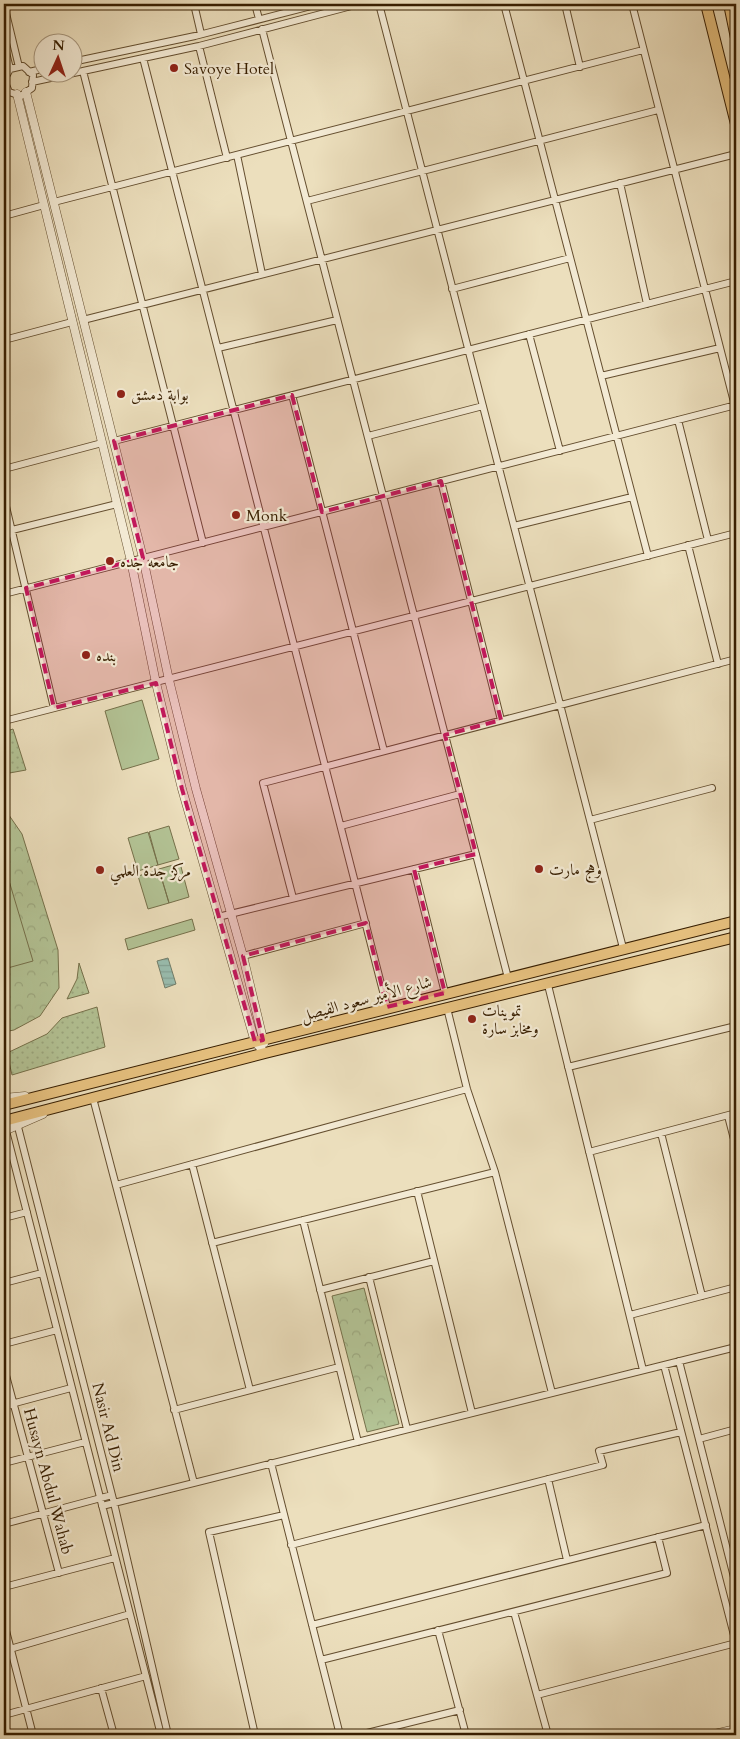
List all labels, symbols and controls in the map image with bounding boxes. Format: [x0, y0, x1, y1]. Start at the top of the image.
north arrow [32, 32, 82, 82]
text: N [52, 36, 65, 55]
place label: Savoye Hotel [184, 58, 274, 80]
marker: Savoye Hotel [168, 62, 180, 74]
place label: بوابة دمشق [131, 384, 189, 406]
marker: بوابة دمشق [115, 388, 127, 400]
place label: Monk [246, 505, 288, 527]
marker: Monk [230, 509, 242, 521]
place label: جامعه جده [120, 551, 179, 573]
marker: جامعه جده [104, 555, 116, 567]
place label: بنده [96, 645, 116, 667]
marker: بنده [80, 649, 92, 661]
place label: وهج مارت [549, 859, 602, 883]
place label: مركز جدة العلمي [110, 860, 191, 886]
marker: وهج مارت [533, 863, 545, 875]
marker: مركز جدة العلمي [94, 864, 106, 876]
street label: شارع الأمير سعود الفيصل [298, 970, 435, 1029]
place label: تموينات ومخابز سارة [482, 1000, 539, 1040]
marker: تموينات ومخابز سارة [466, 1013, 478, 1025]
street label: Nasir Ad Din [86, 1380, 130, 1474]
street label: Husayn Abdul Wahab [18, 1406, 78, 1557]

